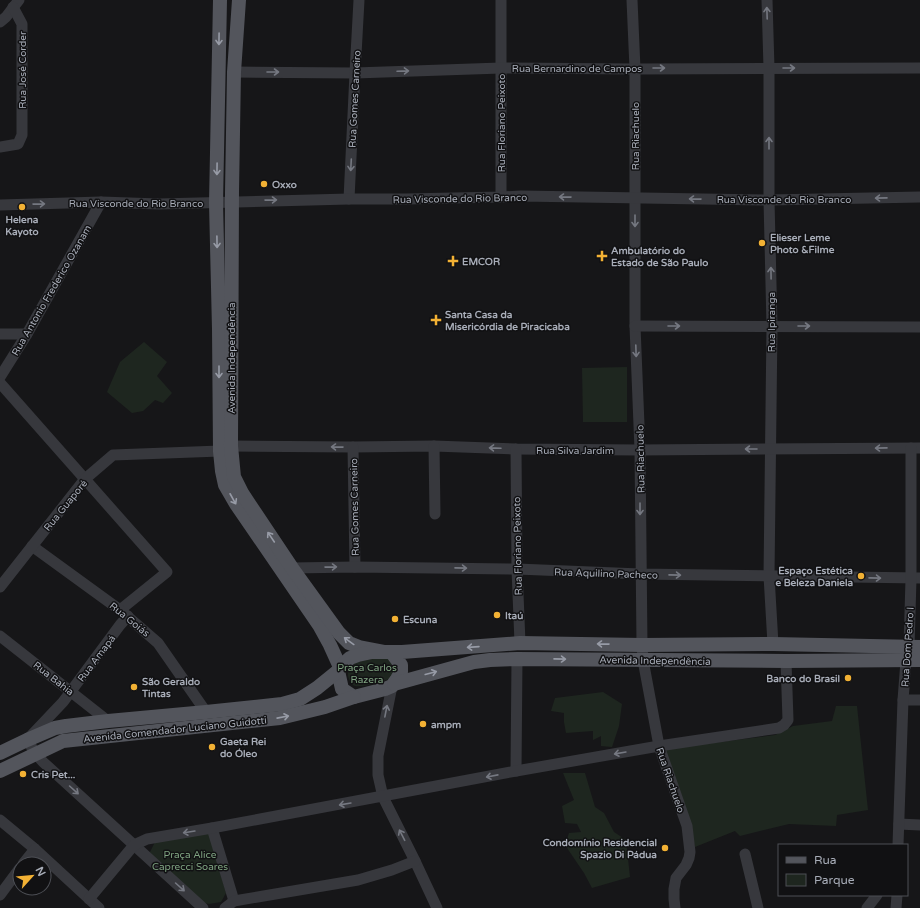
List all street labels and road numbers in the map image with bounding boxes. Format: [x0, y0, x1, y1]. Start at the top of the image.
street label: Rua José Corder [17, 31, 29, 109]
street label: Rua Gomes Carneiro [346, 50, 364, 148]
street label: Rua Bernardino de Campos [512, 63, 642, 75]
street label: Rua Floriano Peixoto [496, 74, 508, 172]
street label: Rua Riachuelo [630, 102, 642, 170]
street label: Rua Visconde do Rio Branco [393, 192, 527, 206]
street label: Rua Visconde do Rio Branco [717, 194, 851, 206]
street label: Rua Visconde do Rio Branco [69, 198, 203, 210]
street label: Rua Antonio Frederico Ozanam [9, 223, 94, 358]
street label: Rua Ipiranga [766, 292, 778, 352]
street label: Avenida Independência [226, 302, 238, 414]
street label: Rua Riachuelo [634, 425, 648, 493]
street label: Rua Silva Jardim [536, 445, 614, 457]
street label: Rua Gomes Carneiro [348, 458, 362, 556]
street label: Rua Guaporé [41, 477, 90, 534]
street label: Rua Floriano Peixoto [511, 497, 525, 595]
street label: Rua Aquilino Pacheco [554, 566, 658, 582]
street label: Rua Goiás [107, 600, 152, 640]
street label: Rua Dom Pedro I [899, 607, 917, 688]
street label: Rua Amapá [75, 633, 118, 684]
street label: Avenida Independência [599, 654, 711, 668]
street label: Rua Bahia [31, 659, 76, 698]
street label: Avenida Comendador Luciano Guidotti [83, 714, 267, 746]
street label: Rua Riachuelo [653, 746, 687, 815]

